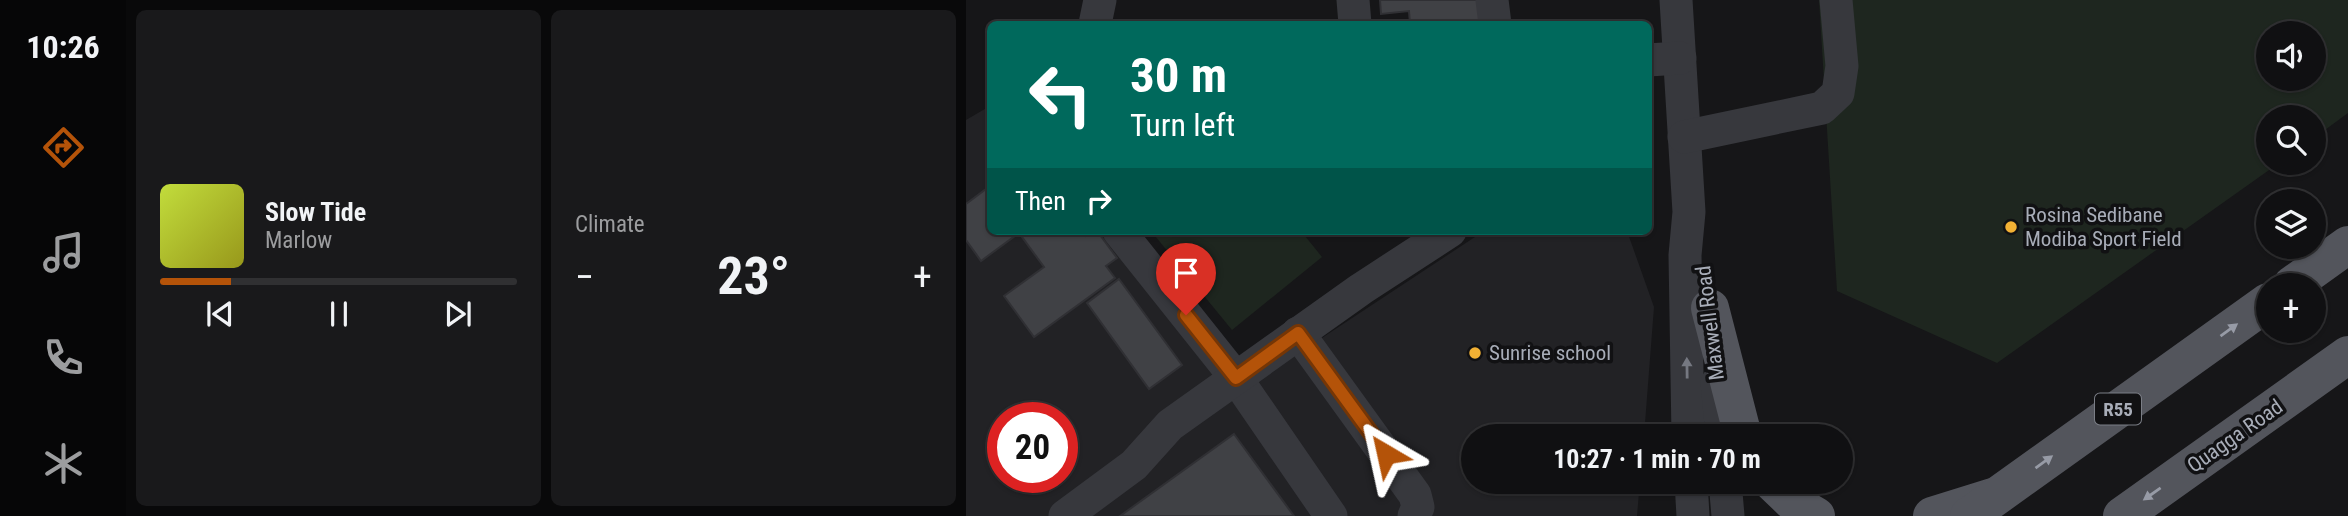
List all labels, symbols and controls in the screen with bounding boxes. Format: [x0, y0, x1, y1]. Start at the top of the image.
map controls [2256, 21, 2326, 343]
button: sound [2256, 21, 2326, 91]
text: 10:26 [26, 28, 100, 66]
text: 30 m [1130, 47, 1227, 104]
icon: left [1015, 49, 1106, 140]
button: search [2256, 105, 2326, 175]
text: Turn left [1130, 106, 1235, 144]
icon: directions [39, 123, 88, 172]
icon: right [1080, 182, 1118, 220]
text: Then [1015, 186, 1066, 216]
button: layers [2256, 189, 2326, 259]
text: Slow Tide [265, 197, 366, 227]
place label: Rosina Sedibane Modiba Sport Field [2025, 203, 2182, 251]
text: Climate [575, 211, 645, 238]
marker: Rosina Sedibane Modiba Sport Field [2003, 219, 2019, 235]
text: Marlow [265, 227, 332, 254]
icon: music [39, 228, 88, 277]
pin [1156, 243, 1216, 315]
text: 23° [717, 246, 790, 307]
icon: arrive [1167, 254, 1205, 292]
text: − [575, 255, 594, 299]
text: + [913, 255, 932, 299]
street label: Maxwell Road [1691, 264, 1729, 382]
button: + [2256, 273, 2326, 343]
icon: previous [201, 295, 239, 333]
icon: pause [320, 295, 358, 333]
icon: next [439, 295, 477, 333]
one-way arrow [2220, 323, 2238, 337]
icon: phone [39, 333, 88, 382]
place label: Sunrise school [1489, 341, 1611, 365]
marker: Sunrise school [1467, 345, 1483, 361]
one-way arrow [1681, 356, 1692, 378]
road number: R55 [2095, 394, 2141, 424]
street label: Quagga Road [2183, 394, 2287, 478]
speed limit sign: 20 [987, 402, 1078, 493]
position arrow [1349, 417, 1423, 491]
icon: climate [39, 439, 88, 488]
text: 10:27 · 1 min · 70 m [1553, 444, 1761, 474]
one-way arrow [2035, 455, 2053, 469]
one-way arrow [2143, 487, 2161, 501]

